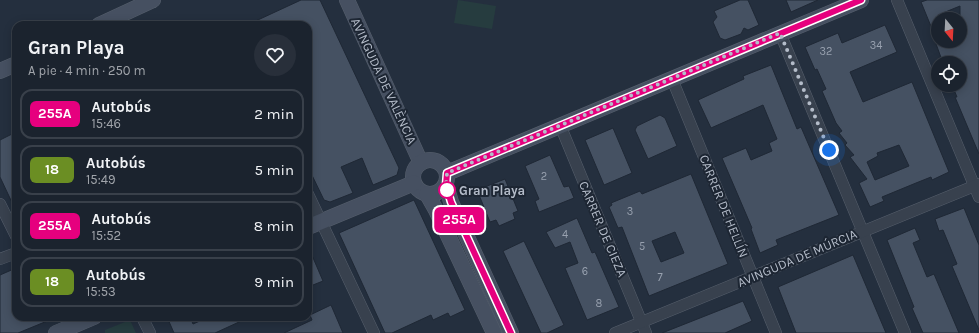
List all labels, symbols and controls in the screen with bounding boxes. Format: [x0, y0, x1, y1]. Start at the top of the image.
north arrow [931, 12, 967, 48]
map controls [931, 12, 967, 92]
street label: AVINGUDA DE VALÈNCIA [348, 15, 422, 147]
button: heart [254, 34, 296, 76]
text: Gran Playa [28, 37, 125, 59]
house number: 34 [870, 39, 882, 52]
house number: 32 [820, 45, 832, 58]
button: locate [931, 56, 967, 92]
text: A pie · 4 min · 250 m [28, 63, 146, 78]
text: Autobús [92, 98, 151, 116]
text: 255A [38, 105, 72, 122]
text: 2 min [254, 105, 294, 123]
text: 15:46 [92, 116, 121, 131]
your location [819, 140, 839, 160]
street label: CARRER DE HELLÍN [697, 152, 753, 260]
text: Autobús [86, 154, 146, 172]
text: 18 [45, 161, 59, 178]
text: 5 min [254, 161, 294, 179]
house number: 2 [541, 170, 547, 183]
text: 15:49 [86, 172, 115, 187]
street label: CARRER DE CIEZA [576, 179, 630, 280]
marker: Gran Playa [438, 181, 456, 199]
place label: Gran Playa [459, 183, 525, 198]
house number: 3 [627, 205, 633, 218]
line badge: 255A [431, 207, 487, 233]
text: Autobús [92, 210, 151, 228]
text: 255A [442, 211, 476, 228]
text: 255A [38, 217, 72, 234]
text: 8 min [254, 217, 294, 235]
street label: AVINGUDA DE MÚRCIA [734, 224, 860, 290]
text: 15:52 [92, 228, 121, 243]
house number: 4 [562, 228, 568, 241]
house number: 5 [639, 240, 645, 253]
house number: 6 [582, 265, 588, 278]
text: Autobús [86, 266, 146, 284]
house number: 7 [657, 271, 663, 284]
text: 18 [45, 273, 59, 290]
text: 9 min [254, 273, 294, 291]
text: 15:53 [86, 284, 116, 299]
house number: 8 [596, 297, 603, 310]

